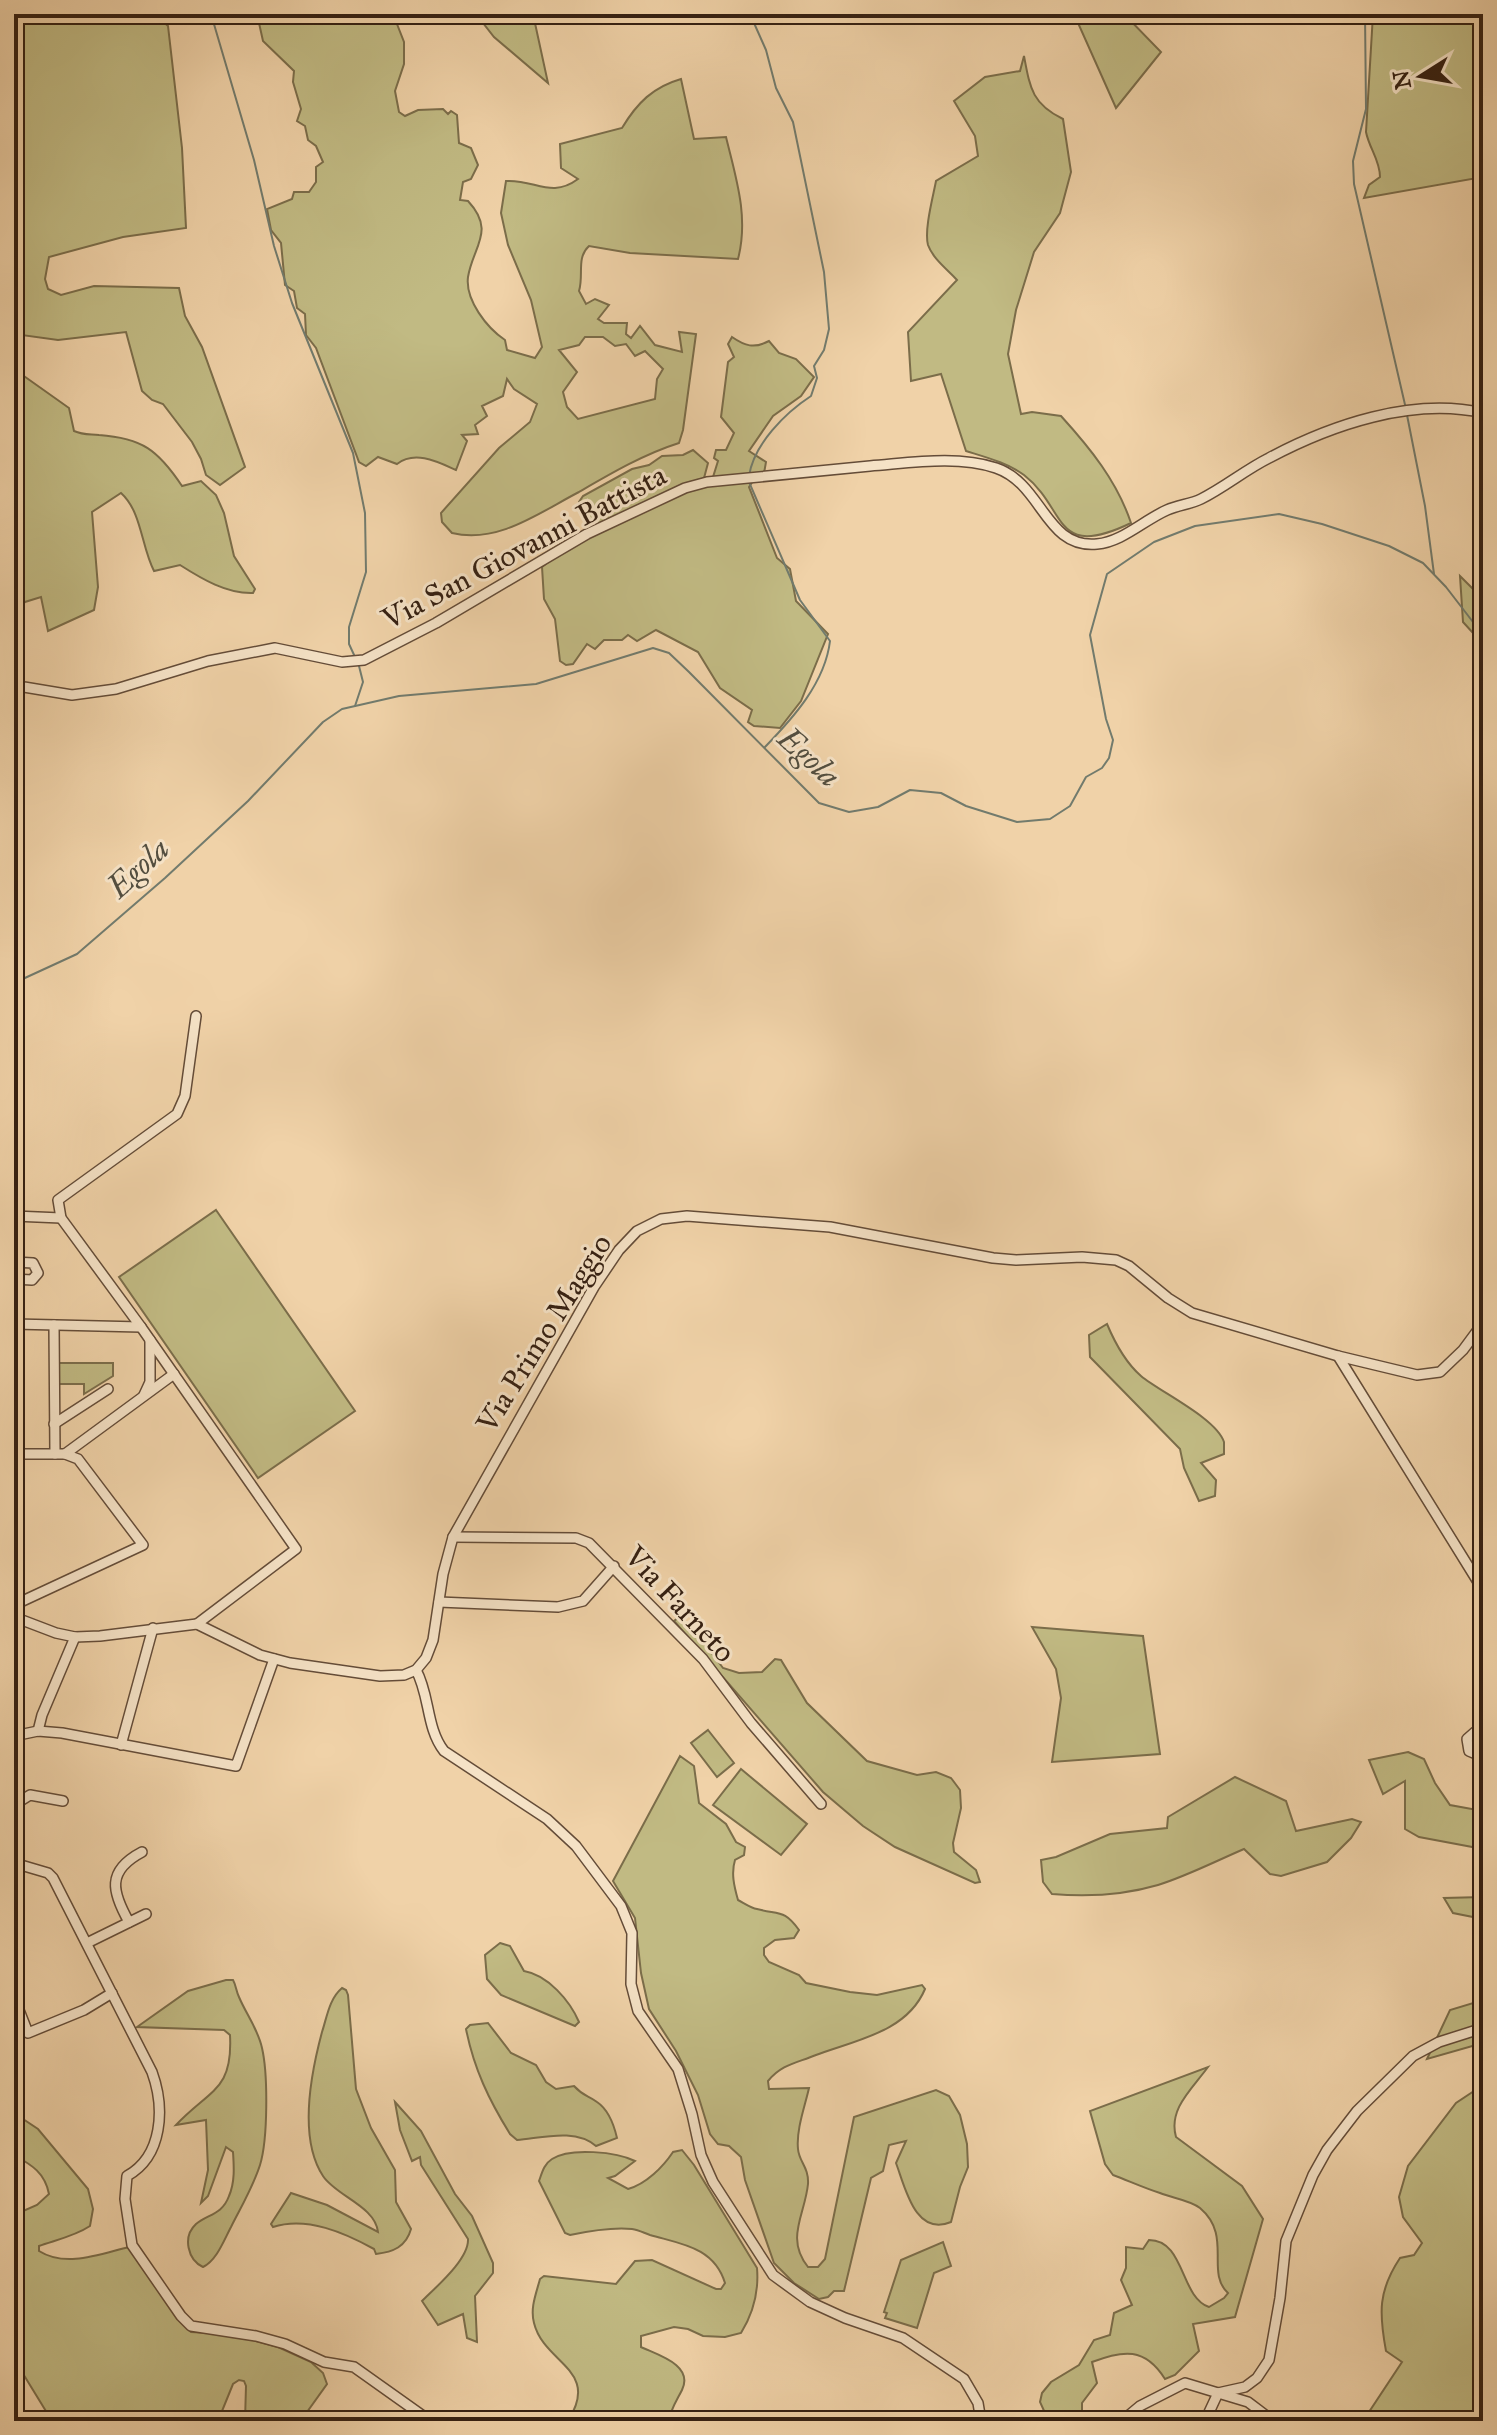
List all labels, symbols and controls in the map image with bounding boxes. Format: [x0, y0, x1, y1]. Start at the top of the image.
north arrow [1381, 36, 1461, 116]
text: N [1387, 68, 1417, 91]
street label: Via San Giovanni Battista [375, 457, 672, 638]
water label: Egola [769, 718, 848, 795]
water label: Egola [98, 829, 177, 907]
street label: Via Primo Maggio [468, 1227, 619, 1439]
street label: Via Farneto [616, 1538, 743, 1670]

